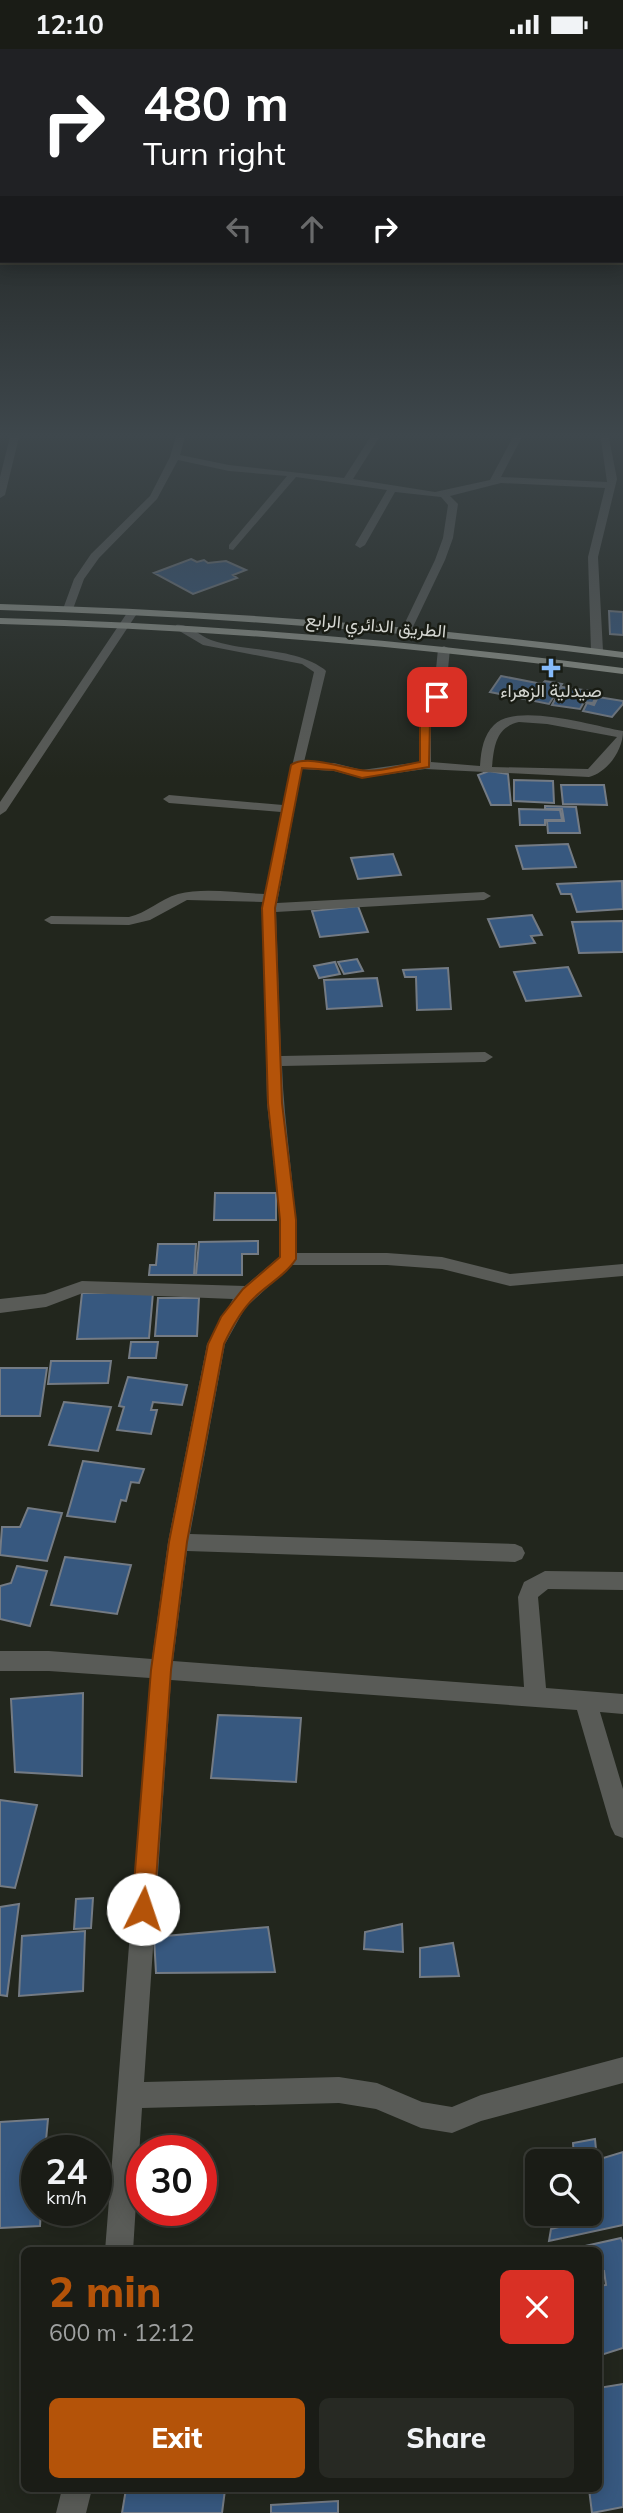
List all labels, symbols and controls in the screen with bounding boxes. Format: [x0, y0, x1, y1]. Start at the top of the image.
text: 12:10 [35, 8, 104, 41]
text: 480 m [143, 72, 289, 133]
icon: right [28, 77, 119, 168]
text: Turn right [143, 133, 286, 173]
icon: left [220, 210, 258, 248]
icon: ahead [293, 210, 331, 248]
icon: right [366, 210, 404, 248]
street label: الطريق الدائري الرابع [304, 607, 447, 647]
marker: صيدلية الزهراء [543, 660, 559, 676]
pin [407, 667, 467, 727]
icon: arrive [418, 678, 456, 716]
place label: صيدلية الزهراء [500, 679, 602, 702]
position arrow [106, 1872, 180, 1946]
speed limit sign: 30 [126, 2135, 217, 2226]
text: 24 [45, 2149, 88, 2193]
map controls [525, 2149, 602, 2226]
button: search [525, 2149, 602, 2226]
text: km/h [46, 2186, 87, 2209]
text: 2 min [49, 2265, 162, 2318]
button: close [500, 2270, 574, 2344]
text: 600 m · 12:12 [49, 2318, 194, 2347]
button: Exit [49, 2398, 305, 2478]
button: Share [319, 2398, 574, 2478]

